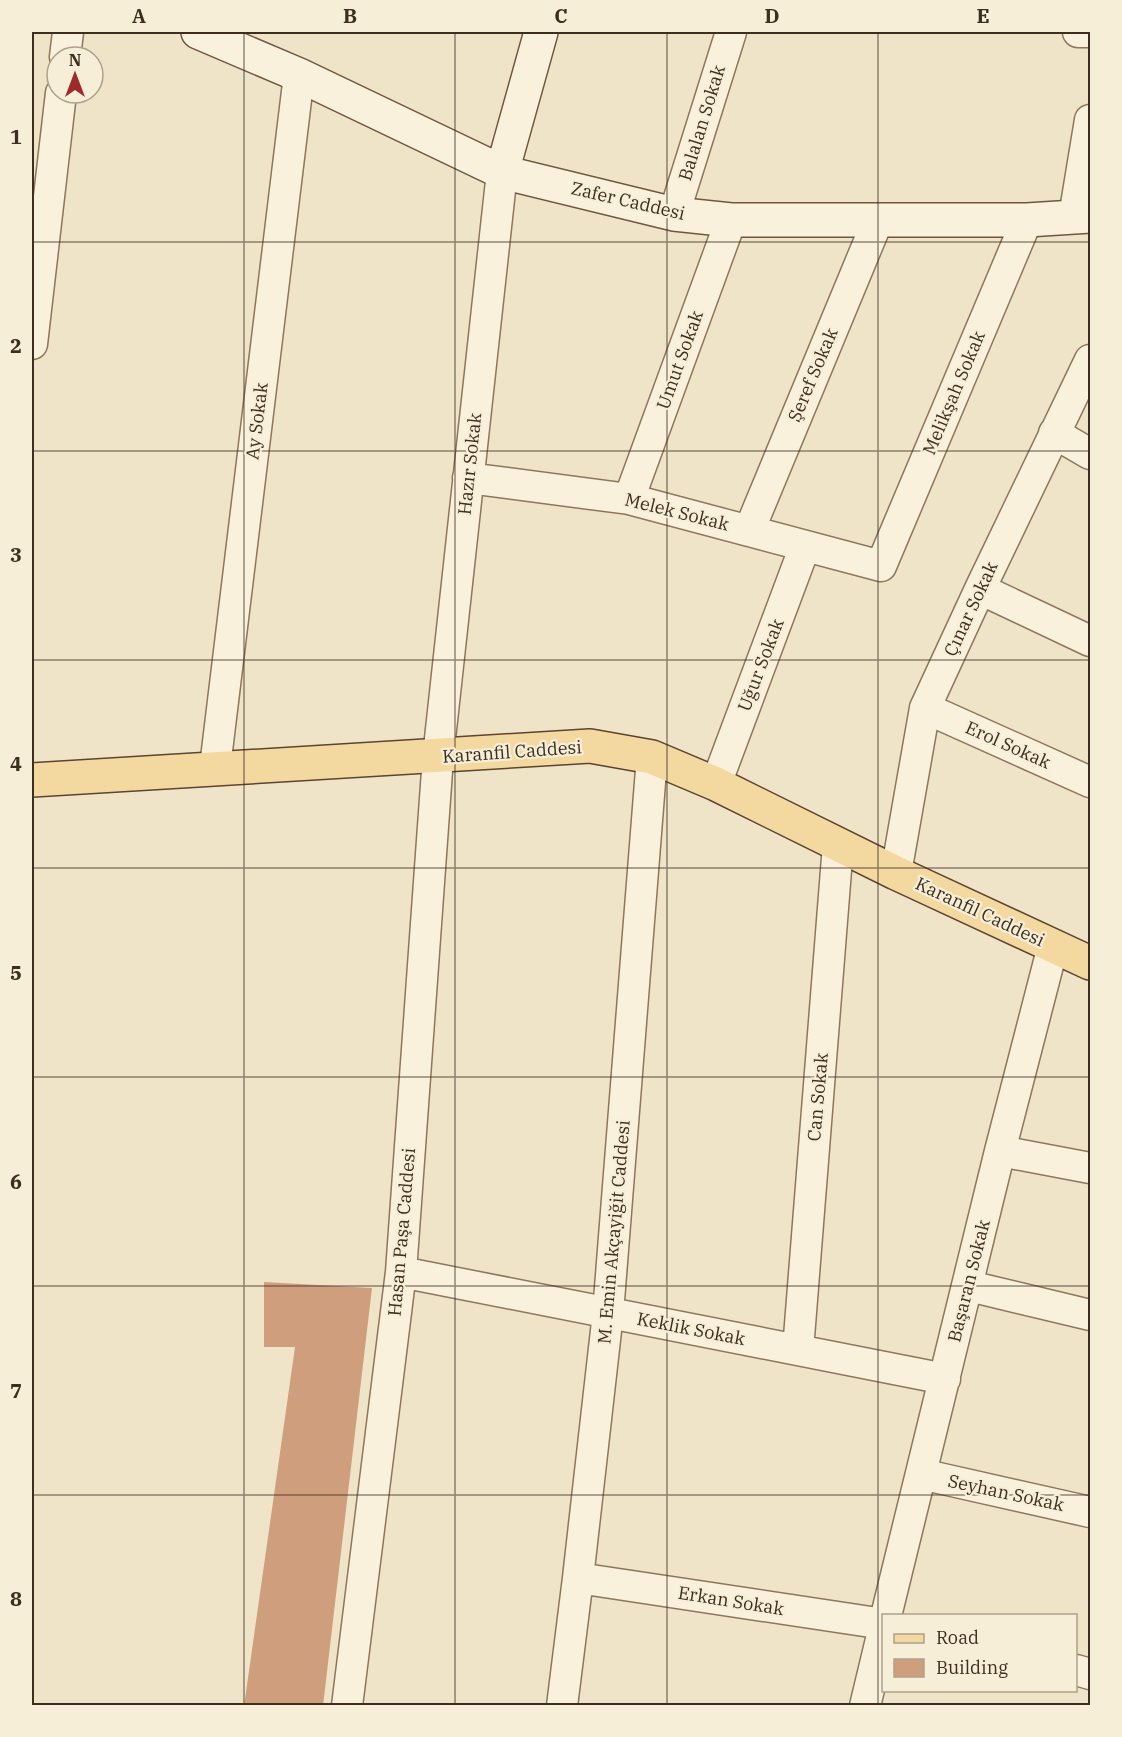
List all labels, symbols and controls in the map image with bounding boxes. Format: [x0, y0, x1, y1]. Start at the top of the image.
text: A [132, 2, 146, 29]
text: B [343, 2, 357, 29]
text: C [554, 2, 568, 29]
text: D [764, 2, 780, 29]
text: E [976, 2, 990, 29]
north arrow [45, 45, 105, 105]
text: N [69, 50, 81, 70]
street label: Balalan Sokak [673, 62, 730, 183]
text: 1 [10, 123, 22, 150]
street label: Zafer Caddesi [569, 176, 688, 225]
street label: Umut Sokak [651, 307, 708, 412]
street label: Şeref Sokak [782, 324, 843, 425]
street label: Melikşah Sokak [917, 327, 990, 458]
text: 2 [10, 332, 22, 359]
street label: Ay Sokak [240, 381, 273, 461]
street label: Hazır Sokak [453, 411, 486, 516]
street label: Melek Sokak [623, 487, 732, 536]
text: 3 [10, 541, 22, 568]
street label: Çınar Sokak [939, 557, 1003, 660]
street label: Uğur Sokak [732, 615, 789, 715]
street label: Erol Sokak [962, 716, 1055, 774]
street label: Karanfil Caddesi [441, 735, 583, 768]
text: 4 [10, 750, 22, 777]
street label: Karanfil Caddesi [912, 872, 1049, 952]
text: 5 [10, 959, 22, 986]
street label: Can Sokak [802, 1051, 833, 1142]
street label: M. Emin Akçayiğit Caddesi [592, 1119, 635, 1345]
street label: Hasan Paşa Caddesi [383, 1146, 420, 1317]
text: 6 [10, 1168, 22, 1195]
street label: Başaran Sokak [942, 1217, 995, 1345]
street label: Keklik Sokak [635, 1307, 748, 1350]
text: 7 [10, 1377, 22, 1404]
street label: Seyhan Sokak [946, 1469, 1067, 1516]
street label: Erkan Sokak [676, 1581, 786, 1620]
text: 8 [10, 1585, 22, 1612]
legend [882, 1614, 1077, 1692]
text: Road [936, 1626, 979, 1649]
text: Building [936, 1656, 1008, 1679]

